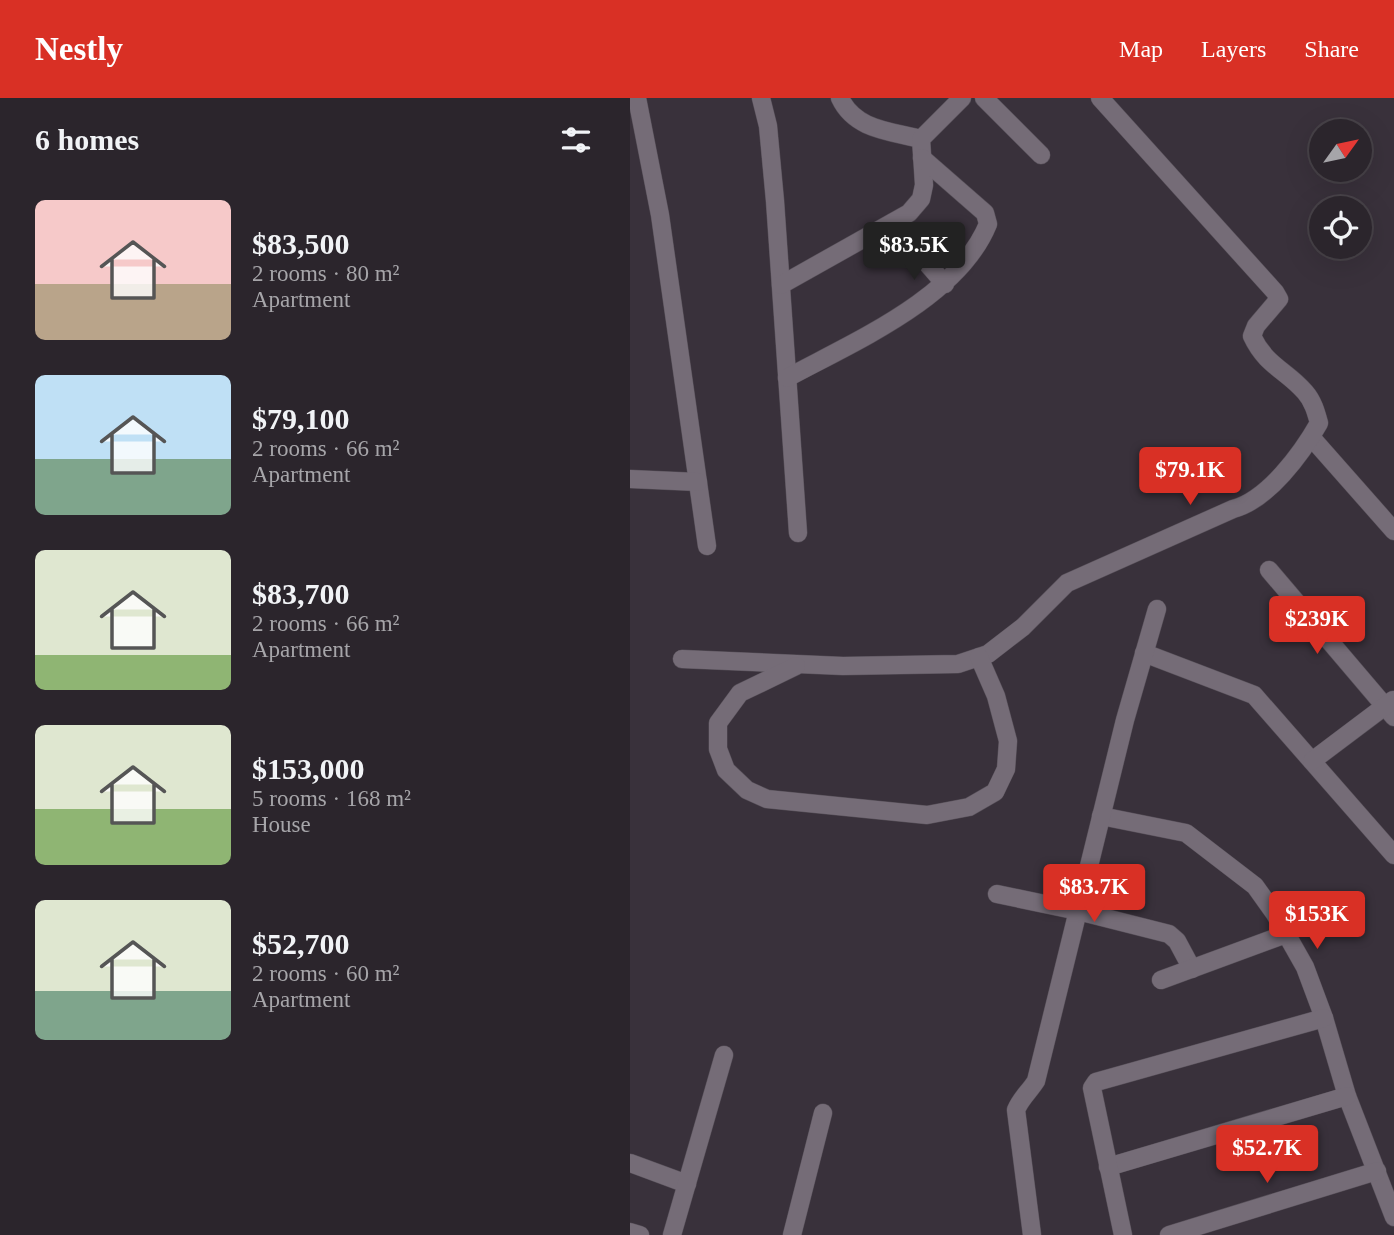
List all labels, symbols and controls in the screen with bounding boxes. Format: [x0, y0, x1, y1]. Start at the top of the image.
text: Nestly [35, 31, 123, 67]
text: Map [1119, 36, 1163, 62]
text: Layers [1201, 36, 1266, 62]
text: Share [1304, 36, 1359, 62]
north arrow [1309, 119, 1372, 182]
map controls [1309, 119, 1372, 259]
icon: filters [557, 121, 595, 159]
text: 6 homes [35, 123, 139, 156]
button: locate [1309, 196, 1372, 259]
pin: $83.5K [857, 222, 971, 282]
text: $83,500 [252, 227, 350, 260]
icon: home [91, 228, 175, 312]
text: $83.5K [879, 232, 949, 257]
text: 2 rooms · 80 m² [252, 261, 399, 286]
text: Apartment [252, 287, 350, 312]
text: $79,100 [252, 402, 350, 435]
icon: home [91, 403, 175, 487]
text: 2 rooms · 66 m² [252, 436, 399, 461]
pin: $79.1K [1133, 448, 1247, 507]
text: $79.1K [1155, 457, 1225, 482]
text: Apartment [252, 462, 350, 487]
text: $83,700 [252, 577, 350, 610]
icon: home [91, 578, 175, 662]
pin: $239K [1268, 596, 1366, 656]
text: $239K [1285, 606, 1349, 631]
text: 2 rooms · 66 m² [252, 611, 399, 636]
text: Apartment [252, 637, 350, 662]
text: $153,000 [252, 752, 365, 785]
icon: home [91, 753, 175, 837]
text: 5 rooms · 168 m² [252, 786, 411, 811]
text: House [252, 812, 311, 837]
pin: $83.7K [1037, 864, 1151, 924]
text: $83.7K [1059, 874, 1129, 899]
pin: $153K [1268, 892, 1366, 951]
text: $153K [1285, 901, 1349, 926]
text: $52,700 [252, 927, 350, 960]
icon: home [91, 928, 175, 1012]
text: 2 rooms · 60 m² [252, 961, 399, 986]
text: Apartment [252, 987, 350, 1012]
pin: $52.7K [1210, 1126, 1324, 1185]
text: $52.7K [1232, 1135, 1302, 1160]

